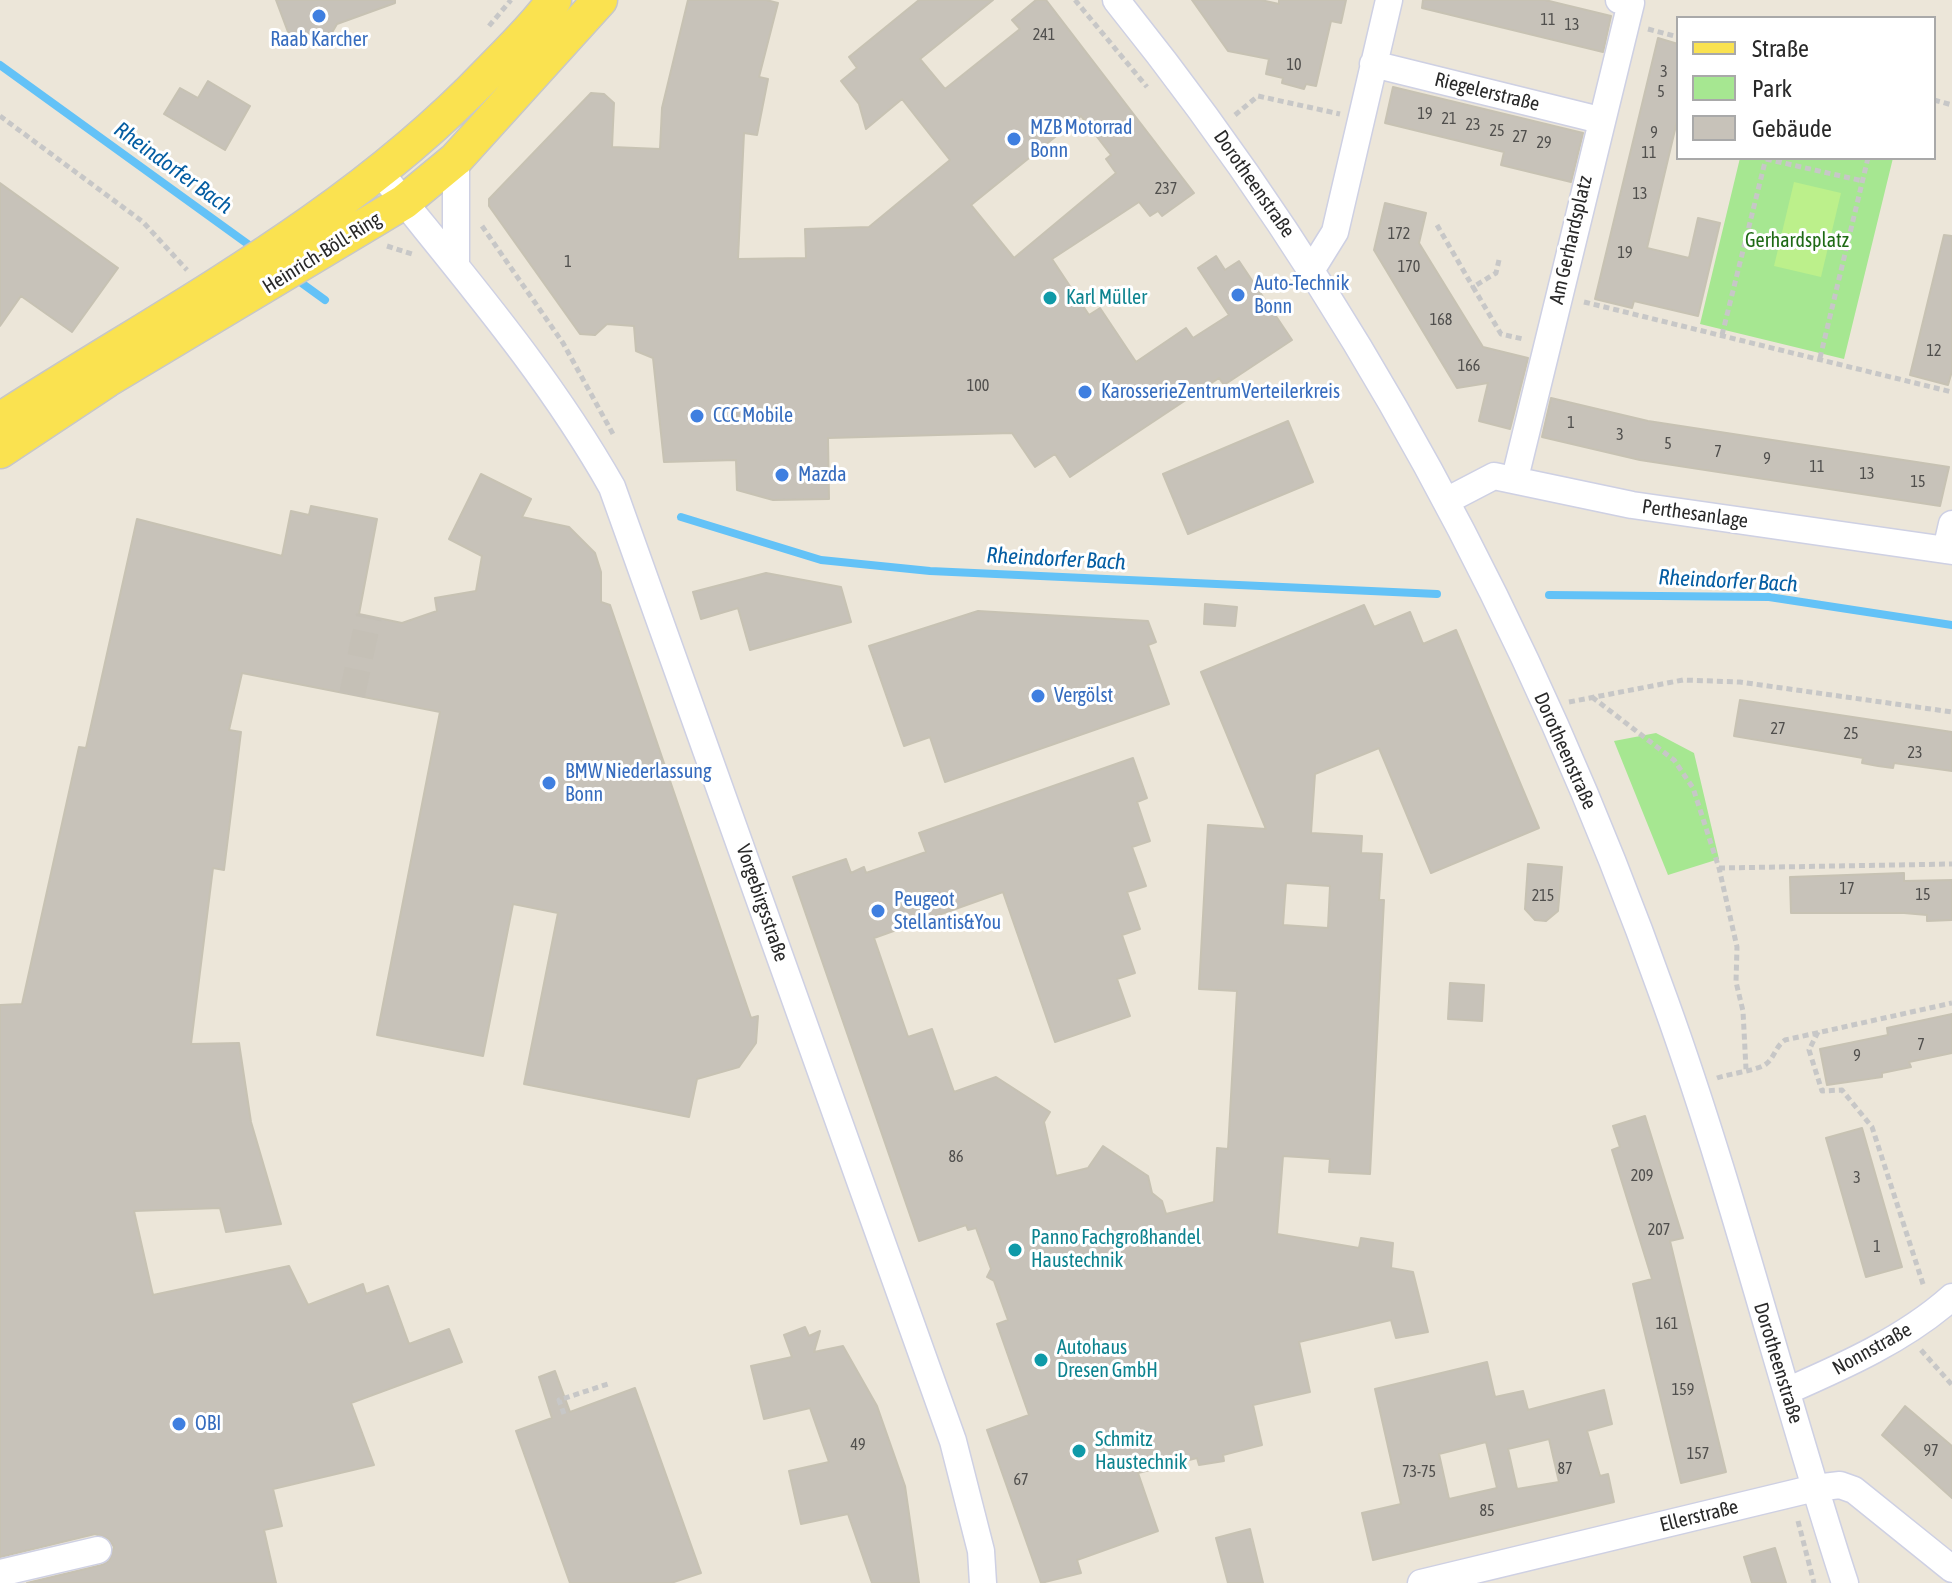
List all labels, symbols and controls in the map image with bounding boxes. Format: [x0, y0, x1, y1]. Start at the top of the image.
marker: Raab Karcher [310, 7, 328, 25]
house number: 11 [1540, 10, 1556, 30]
house number: 13 [1564, 15, 1580, 35]
legend [1676, 16, 1936, 160]
house number: 241 [1033, 25, 1055, 45]
place label: Raab Karcher [270, 28, 368, 52]
text: Straße [1752, 35, 1809, 62]
house number: 10 [1286, 55, 1302, 75]
house number: 3 [1660, 62, 1668, 82]
street label: Riegelerstraße [1432, 67, 1542, 117]
text: Park [1752, 75, 1792, 102]
house number: 5 [1657, 82, 1665, 102]
house number: 19 [1417, 104, 1433, 124]
house number: 21 [1441, 109, 1457, 129]
house number: 23 [1465, 115, 1481, 135]
text: Gebäude [1752, 115, 1832, 142]
water label: Rheindorfer Bach [109, 116, 237, 220]
place label: MZB Motorrad Bonn [1030, 116, 1133, 163]
house number: 25 [1489, 121, 1505, 141]
house number: 9 [1650, 123, 1658, 143]
street label: Dorotheenstraße [1208, 126, 1300, 242]
house number: 27 [1512, 127, 1528, 147]
marker: MZB Motorrad Bonn [1005, 130, 1023, 148]
house number: 29 [1536, 133, 1552, 153]
house number: 11 [1641, 143, 1657, 163]
street label: Am Gerhardsplatz [1545, 173, 1597, 307]
house number: 237 [1155, 179, 1177, 199]
house number: 13 [1632, 184, 1648, 204]
street label: Heinrich-Böll-Ring [258, 207, 386, 299]
house number: 172 [1388, 224, 1410, 244]
park label: Gerhardsplatz [1745, 229, 1849, 253]
house number: 19 [1617, 243, 1633, 263]
house number: 1 [564, 252, 572, 272]
house number: 170 [1398, 257, 1420, 277]
place label: Auto-Technik Bonn [1254, 272, 1349, 319]
place label: Karl Müller [1066, 286, 1147, 310]
marker: Auto-Technik Bonn [1229, 286, 1247, 304]
marker: Karl Müller [1041, 289, 1059, 307]
house number: 168 [1430, 310, 1452, 330]
house number: 12 [1926, 341, 1942, 361]
house number: 166 [1458, 356, 1480, 376]
house number: 100 [967, 376, 989, 396]
place label: KarosserieZentrumVerteilerkreis [1101, 380, 1340, 404]
marker: KarosserieZentrumVerteilerkreis [1076, 383, 1094, 401]
place label: CCC Mobile [713, 404, 793, 428]
marker: CCC Mobile [688, 407, 706, 425]
house number: 1 [1567, 413, 1575, 433]
house number: 3 [1616, 425, 1624, 445]
house number: 5 [1664, 434, 1672, 454]
house number: 7 [1714, 442, 1722, 462]
house number: 9 [1763, 449, 1771, 469]
house number: 11 [1809, 457, 1825, 477]
place label: Mazda [798, 463, 846, 487]
house number: 13 [1859, 464, 1875, 484]
marker: Mazda [773, 466, 791, 484]
house number: 15 [1910, 472, 1926, 492]
street label: Perthesanlage [1640, 495, 1750, 533]
water label: Rheindorfer Bach [986, 542, 1126, 576]
water label: Rheindorfer Bach [1658, 564, 1798, 598]
place label: Vergölst [1054, 684, 1113, 708]
marker: Vergölst [1029, 687, 1047, 705]
street label: Dorotheenstraße [1529, 689, 1601, 813]
house number: 27 [1770, 719, 1786, 739]
house number: 25 [1843, 724, 1859, 744]
house number: 23 [1907, 743, 1923, 763]
place label: BMW Niederlassung Bonn [565, 760, 712, 807]
marker: BMW Niederlassung Bonn [540, 774, 558, 792]
street label: Vorgebirgsstraße [731, 841, 793, 965]
house number: 17 [1839, 879, 1855, 899]
house number: 15 [1915, 885, 1931, 905]
house number: 215 [1532, 886, 1554, 906]
place label: Peugeot Stellantis&You [894, 888, 1001, 935]
marker: Peugeot Stellantis&You [869, 902, 887, 920]
house number: 7 [1917, 1035, 1925, 1055]
house number: 9 [1853, 1046, 1861, 1066]
house number: 86 [948, 1147, 964, 1167]
house number: 209 [1631, 1166, 1653, 1186]
house number: 3 [1853, 1168, 1861, 1188]
house number: 207 [1648, 1220, 1670, 1240]
place label: Panno Fachgroßhandel Haustechnik [1031, 1226, 1201, 1273]
house number: 1 [1873, 1237, 1881, 1257]
marker: Panno Fachgroßhandel Haustechnik [1006, 1241, 1024, 1259]
street label: Dorotheenstraße [1748, 1300, 1808, 1426]
house number: 161 [1656, 1314, 1678, 1334]
street label: Nonnstraße [1828, 1317, 1916, 1381]
place label: Autohaus Dresen GmbH [1057, 1336, 1158, 1383]
marker: Autohaus Dresen GmbH [1032, 1351, 1050, 1369]
house number: 159 [1672, 1380, 1694, 1400]
place label: OBI [195, 1412, 221, 1436]
marker: OBI [170, 1415, 188, 1433]
place label: Schmitz Haustechnik [1095, 1428, 1187, 1475]
house number: 49 [850, 1435, 866, 1455]
house number: 97 [1923, 1441, 1939, 1461]
marker: Schmitz Haustechnik [1070, 1442, 1088, 1460]
house number: 157 [1687, 1444, 1709, 1464]
house number: 87 [1557, 1459, 1573, 1479]
house number: 73-75 [1402, 1462, 1436, 1482]
house number: 67 [1013, 1470, 1029, 1490]
street label: Ellerstraße [1657, 1495, 1741, 1537]
house number: 85 [1479, 1501, 1495, 1521]

